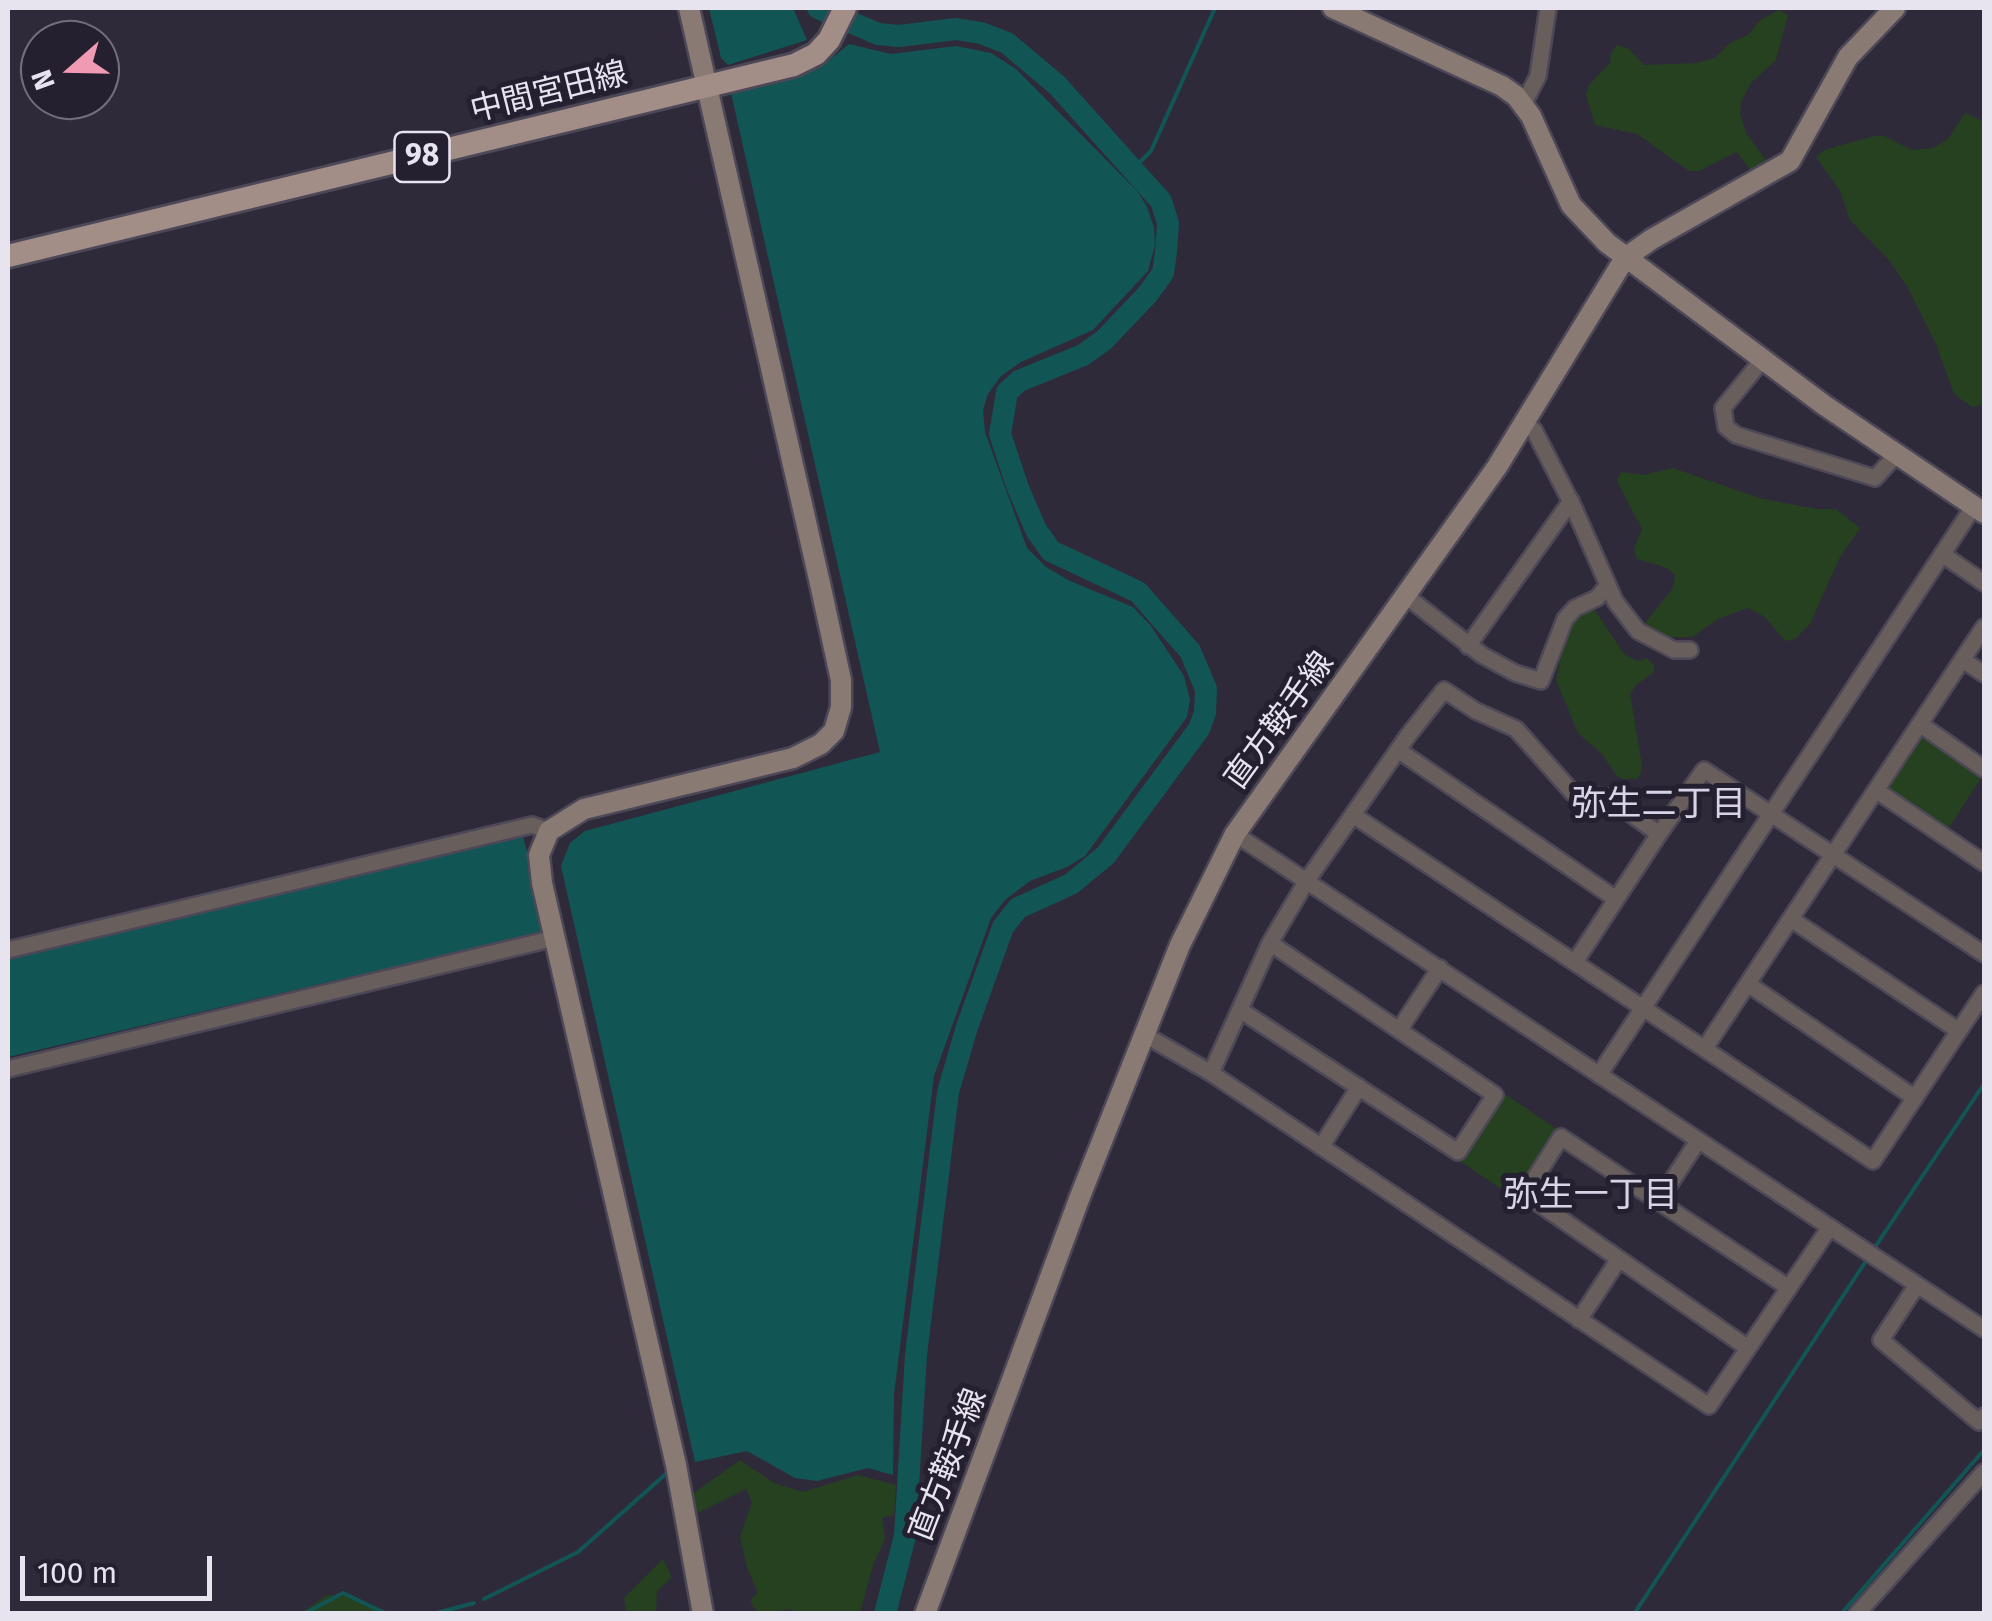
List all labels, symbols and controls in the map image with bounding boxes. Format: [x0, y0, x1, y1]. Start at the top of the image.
north arrow [20, 20, 120, 120]
street label: 中間宮田線 [467, 55, 631, 131]
text: N [25, 65, 62, 94]
road number: 98 [394, 132, 450, 182]
street label: 直方鞍手線 [1217, 645, 1343, 797]
district label: 弥生二丁目 [1572, 784, 1746, 826]
district label: 弥生一丁目 [1504, 1175, 1678, 1217]
street label: 直方鞍手線 [902, 1383, 996, 1547]
scale bar [25, 1536, 218, 1598]
text: 100 m [37, 1555, 117, 1591]

